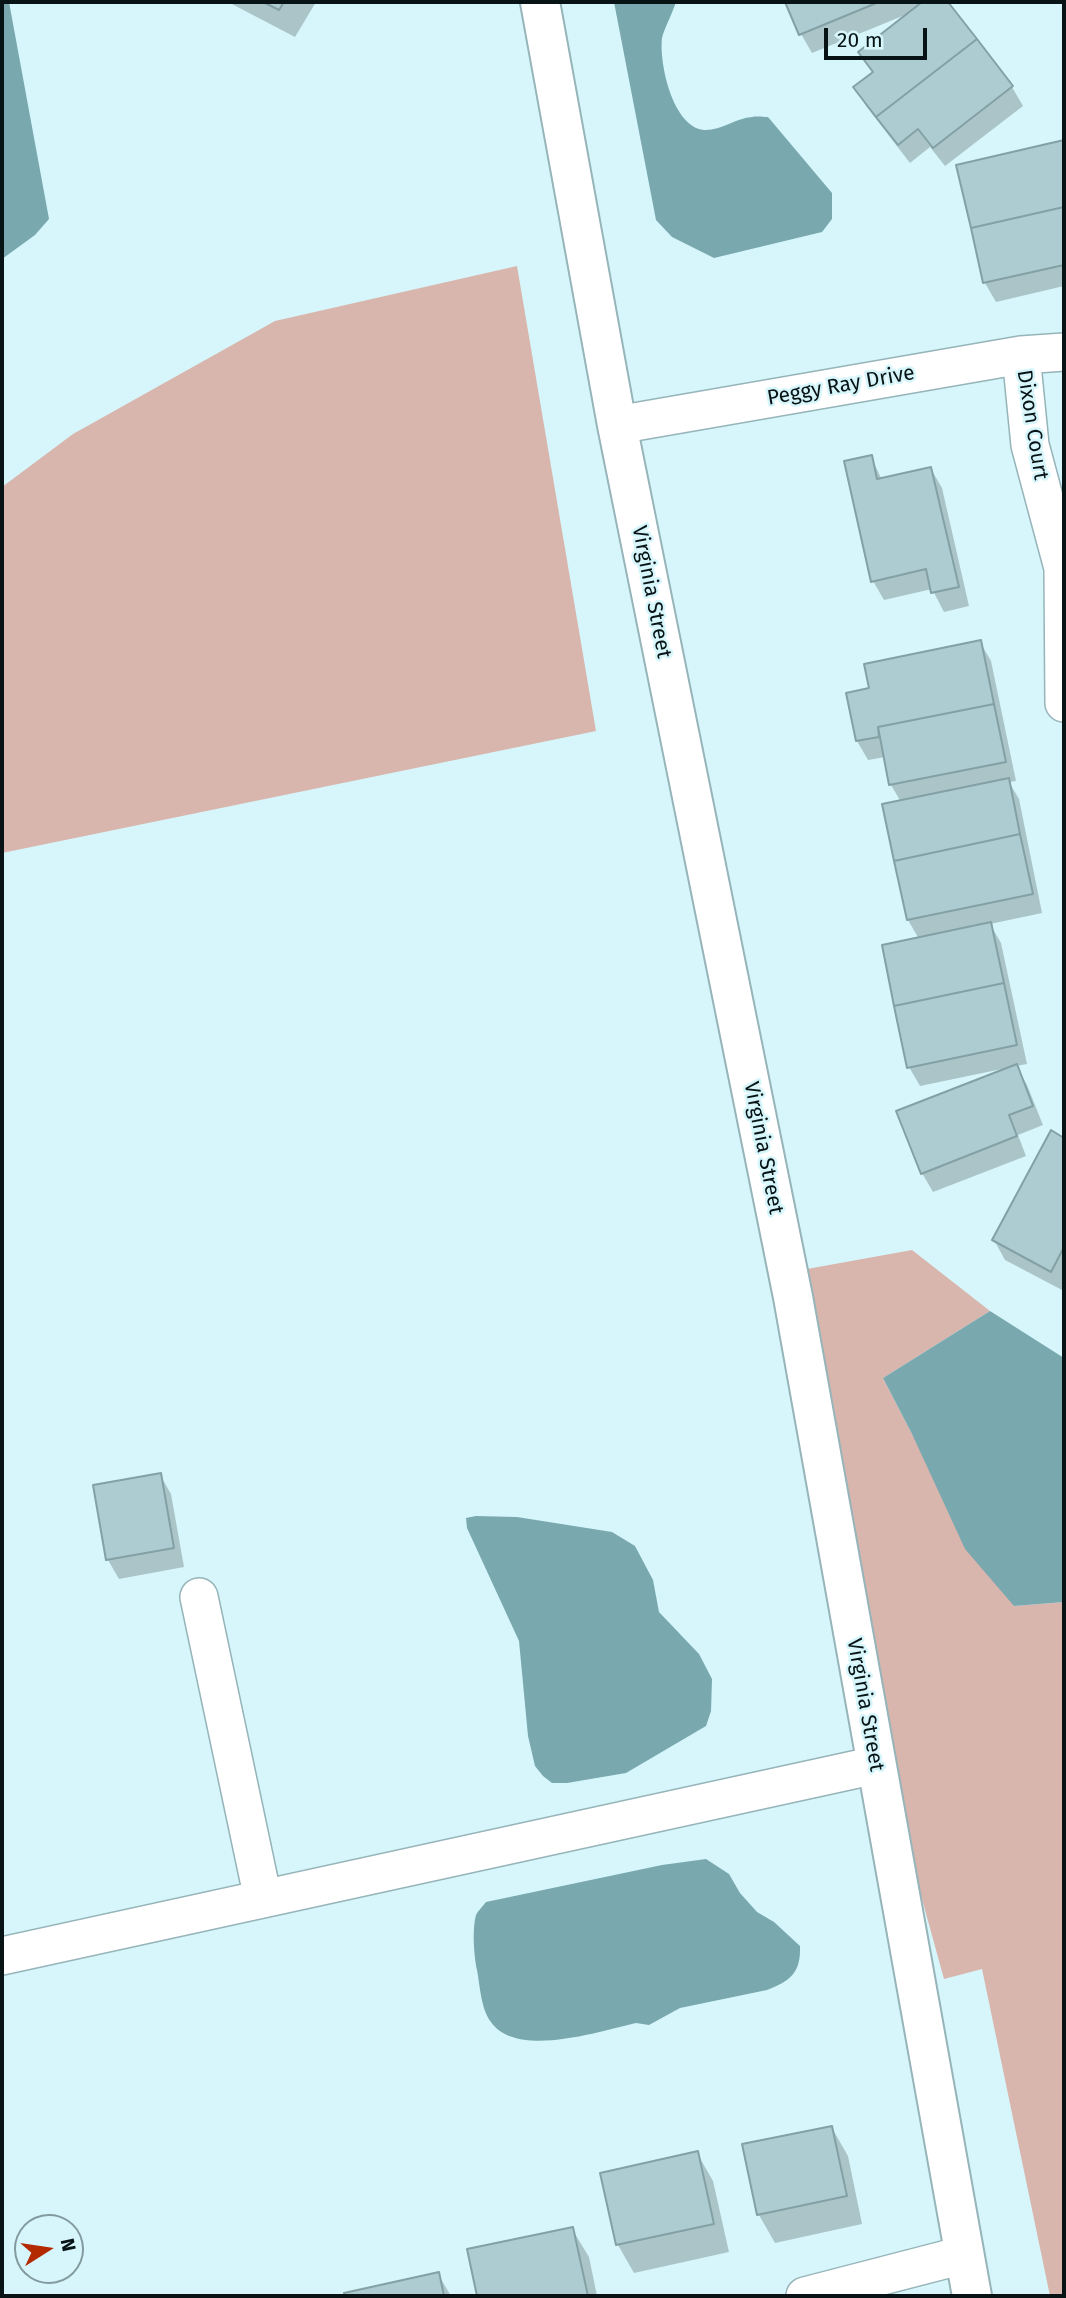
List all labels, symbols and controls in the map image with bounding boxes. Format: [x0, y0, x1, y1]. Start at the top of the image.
scale bar [828, 14, 931, 58]
text: 20 m [837, 27, 883, 53]
street label: Peggy Ray Drive [765, 361, 917, 411]
street label: Dixon Court [1011, 368, 1053, 482]
street label: Virginia Street [626, 524, 676, 660]
street label: Virginia Street [738, 1080, 788, 1216]
street label: Virginia Street [841, 1637, 889, 1773]
north arrow [14, 2214, 84, 2284]
text: N [56, 2236, 81, 2253]

